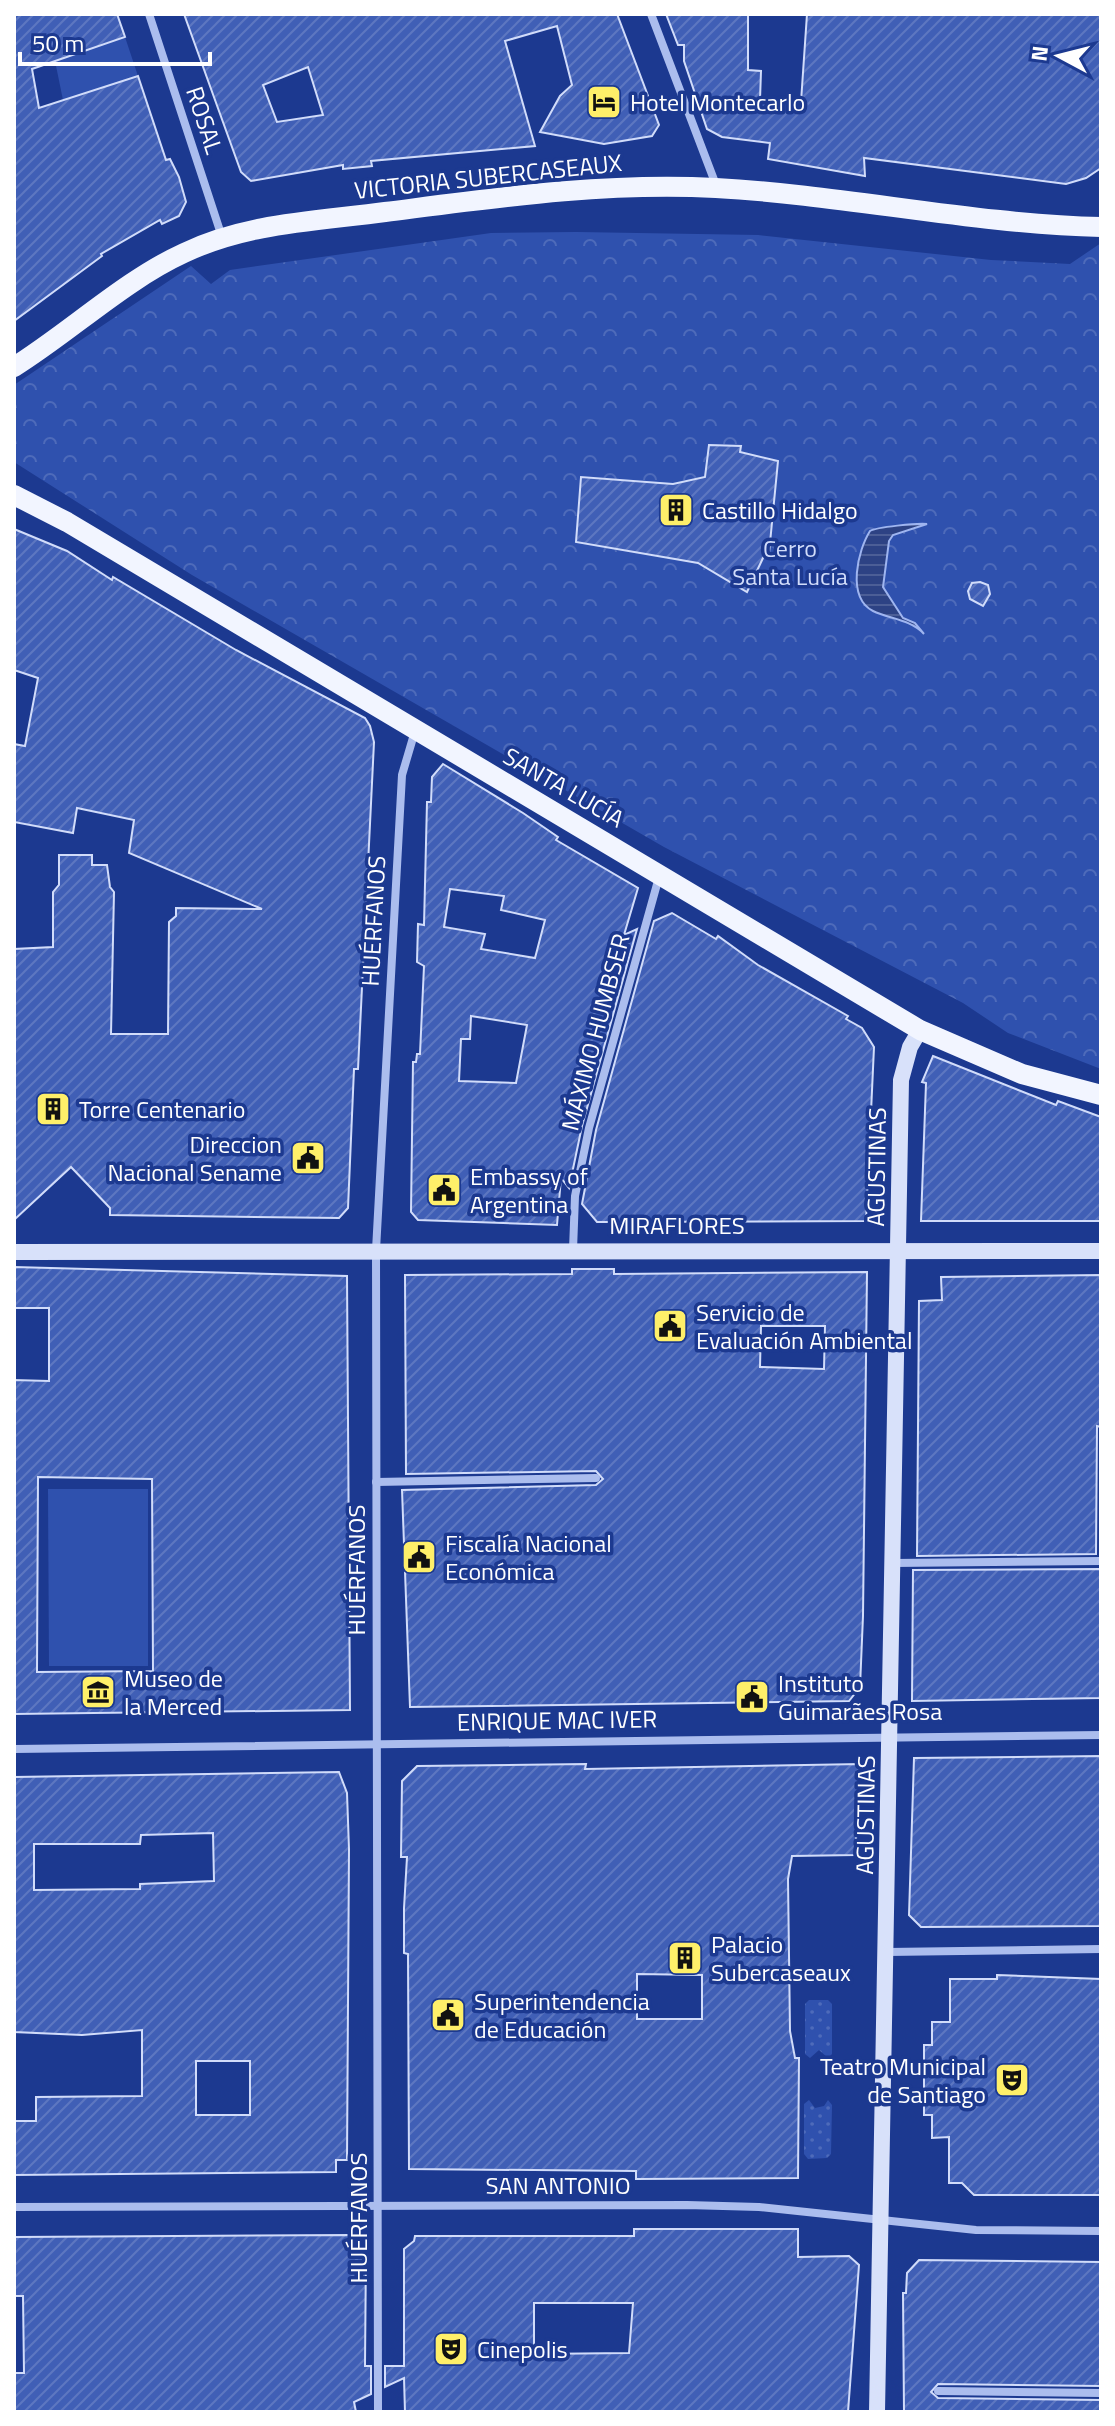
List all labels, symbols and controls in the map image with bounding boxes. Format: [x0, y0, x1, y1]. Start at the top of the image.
scale bar [20, 16, 210, 66]
north arrow [1019, 16, 1099, 96]
text: 50 m [32, 25, 84, 61]
text: N [1021, 44, 1057, 63]
street label: ROSAL [177, 82, 233, 159]
hotel icon: Hotel Montecarlo [585, 83, 623, 121]
place label: Hotel Montecarlo [630, 84, 805, 120]
street label: VICTORIA SUBERCASEAUX [352, 144, 624, 208]
building icon: Castillo Hidalgo [657, 491, 695, 529]
place label: Castillo Hidalgo [702, 492, 858, 528]
park label: Cerro Santa Lucía [732, 530, 848, 594]
street label: SANTA LUCÍA [497, 738, 631, 836]
street label: HUÉRFANOS [352, 855, 394, 987]
street label: MÁXIMO HUMBSER [551, 929, 639, 1135]
building icon: Torre Centenario [34, 1090, 72, 1128]
place label: Torre Centenario [79, 1091, 245, 1127]
street label: AGUSTINAS [857, 1107, 895, 1227]
place label: Direccion Nacional Sename [107, 1126, 282, 1190]
public building icon: Direccion Nacional Sename [289, 1139, 327, 1177]
place label: Embassy of Argentina [470, 1158, 588, 1222]
public building icon: Embassy of Argentina [425, 1171, 463, 1209]
street label: MIRAFLORES [609, 1207, 745, 1243]
place label: Servicio de Evaluación Ambiental [696, 1294, 912, 1358]
public building icon: Servicio de Evaluación Ambiental [651, 1307, 689, 1345]
street label: HUÉRFANOS [338, 1505, 374, 1635]
place label: Fiscalía Nacional Económica [445, 1525, 612, 1589]
public building icon: Fiscalía Nacional Económica [400, 1538, 438, 1576]
place label: Museo de la Merced [124, 1660, 223, 1724]
place label: Instituto Guimarães Rosa [778, 1665, 942, 1729]
museum icon: Museo de la Merced [79, 1673, 117, 1711]
public building icon: Instituto Guimarães Rosa [733, 1678, 771, 1716]
street label: ENRIQUE MAC IVER [456, 1700, 658, 1740]
street label: AGUSTINAS [846, 1755, 884, 1875]
place label: Palacio Subercaseaux [711, 1926, 851, 1990]
building icon: Palacio Subercaseaux [666, 1939, 704, 1977]
place label: Superintendencia de Educación [474, 1983, 650, 2047]
public building icon: Superintendencia de Educación [429, 1996, 467, 2034]
place label: Teatro Municipal de Santiago [820, 2048, 986, 2112]
theatre icon: Teatro Municipal de Santiago [993, 2061, 1031, 2099]
street label: HUÉRFANOS [340, 2153, 376, 2283]
street label: SAN ANTONIO [485, 2167, 631, 2203]
theatre icon: Cinepolis [432, 2330, 470, 2368]
place label: Cinepolis [477, 2331, 568, 2367]

